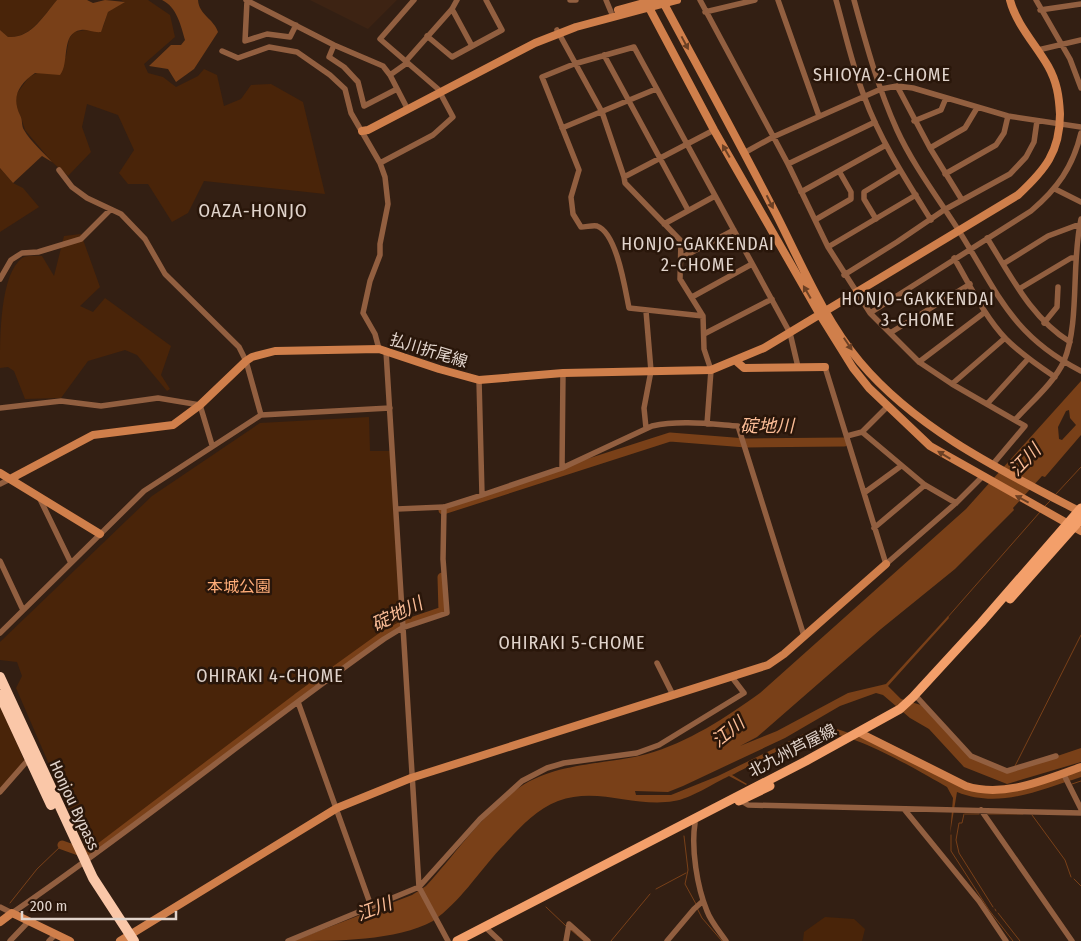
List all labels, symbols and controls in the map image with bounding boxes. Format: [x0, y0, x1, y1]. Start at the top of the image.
one-way arrow [681, 36, 689, 50]
district label: SHIOYA 2-CHOME [813, 64, 951, 86]
one-way arrow [722, 145, 731, 158]
one-way arrow [766, 194, 774, 209]
district label: OAZA-HONJO [198, 199, 308, 222]
district label: HONJO-GAKKENDAI 2-CHOME [621, 233, 775, 276]
one-way arrow [803, 286, 812, 299]
district label: HONJO-GAKKENDAI 3-CHOME [841, 288, 995, 331]
street label: 払川折尾線 [388, 330, 470, 371]
one-way arrow [843, 337, 853, 351]
water label: 碇地川 [740, 415, 796, 437]
water label: 江川 [1005, 438, 1047, 481]
one-way arrow [938, 450, 951, 459]
one-way arrow [1015, 495, 1030, 503]
park label: 本城公園 [207, 577, 271, 596]
water label: 碇地川 [368, 591, 428, 636]
district label: OHIRAKI 5-CHOME [498, 632, 646, 654]
district label: OHIRAKI 4-CHOME [196, 665, 344, 687]
water label: 江川 [707, 711, 750, 752]
street label: 北九州芦屋線 [745, 720, 839, 781]
street label: Honjou Bypass [46, 757, 104, 853]
scale bar [22, 888, 176, 920]
water label: 江川 [353, 892, 397, 926]
text: 200 m [30, 897, 67, 915]

